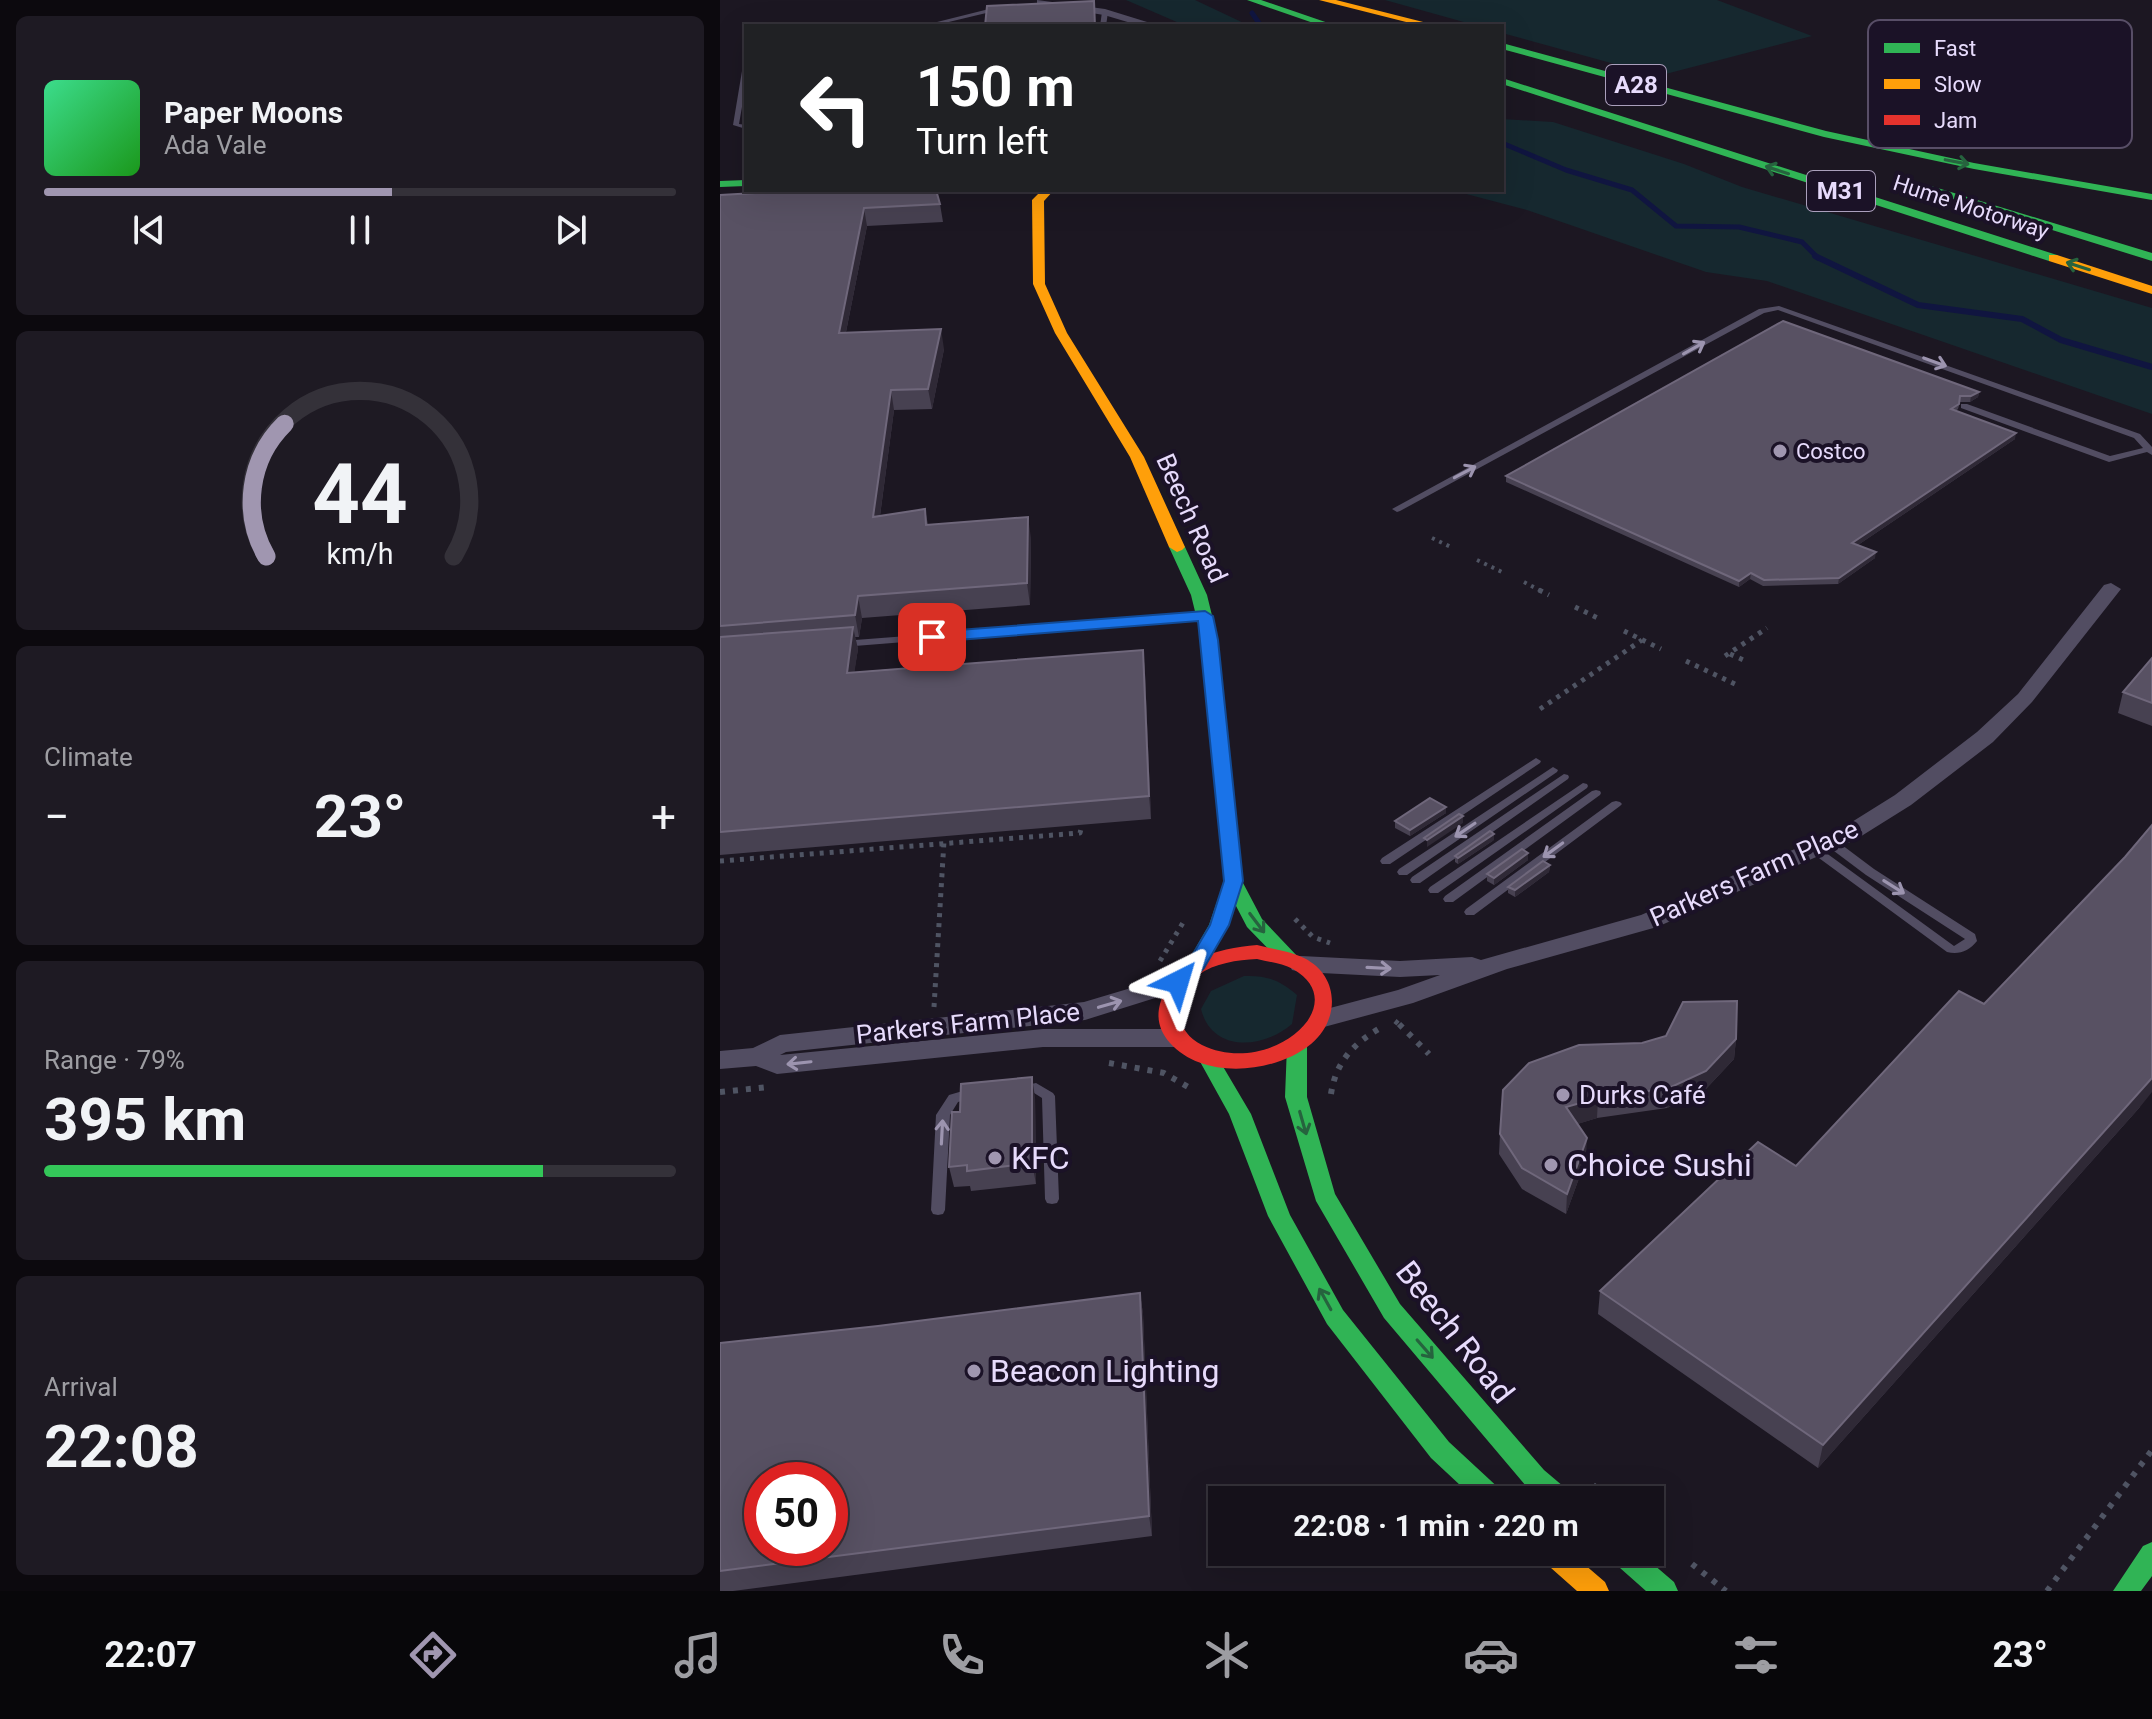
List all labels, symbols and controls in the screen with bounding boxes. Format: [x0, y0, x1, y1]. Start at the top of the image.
legend [1868, 20, 2132, 148]
text: Fast [1934, 36, 1976, 61]
text: 150 m [916, 54, 1075, 120]
icon: left [784, 56, 888, 160]
road number: A28 [1606, 65, 1666, 105]
text: Slow [1934, 72, 1982, 97]
text: Paper Moons [164, 95, 343, 130]
text: Jam [1934, 108, 1977, 133]
text: Turn left [916, 121, 1049, 163]
text: Ada Vale [164, 130, 266, 160]
one-way arrow [1944, 156, 1969, 171]
one-way arrow [1764, 161, 1789, 176]
street label: Hume Motorway [1890, 170, 2052, 244]
road number: M31 [1807, 171, 1875, 211]
icon: previous [127, 208, 171, 252]
icon: pause [338, 208, 382, 252]
icon: next [549, 208, 593, 252]
one-way arrow [2065, 258, 2091, 273]
one-way arrow [1682, 340, 1706, 356]
one-way arrow [1922, 356, 1947, 371]
place label: Costco [1796, 439, 1865, 464]
marker: Costco [1771, 442, 1789, 460]
text: 44 [312, 445, 408, 542]
street label: Beech Road [1150, 449, 1234, 587]
one-way arrow [1453, 463, 1477, 479]
text: km/h [326, 537, 394, 571]
pin [898, 603, 966, 671]
icon: arrive [910, 615, 954, 659]
text: Climate [44, 742, 133, 772]
text: 23° [314, 781, 406, 852]
text: − [44, 791, 69, 843]
text: + [651, 791, 676, 843]
street label: Parkers Farm Place [1645, 814, 1863, 932]
one-way arrow [1454, 822, 1477, 838]
one-way arrow [1543, 842, 1565, 859]
one-way arrow [1882, 880, 1905, 896]
one-way arrow [1248, 912, 1265, 933]
position arrow [1136, 940, 1220, 1024]
one-way arrow [1365, 961, 1392, 976]
street label: Parkers Farm Place [855, 996, 1081, 1050]
one-way arrow [1096, 996, 1122, 1011]
text: Range · 79% [44, 1045, 185, 1075]
one-way arrow [786, 1055, 812, 1070]
place label: Durks Café [1579, 1080, 1706, 1110]
text: 395 km [44, 1084, 246, 1155]
marker: Durks Café [1554, 1086, 1572, 1104]
one-way arrow [1297, 1109, 1312, 1135]
one-way arrow [935, 1119, 950, 1146]
place label: KFC [1011, 1139, 1070, 1177]
place label: Choice Sushi [1567, 1146, 1752, 1184]
marker: KFC [986, 1149, 1004, 1167]
marker: Choice Sushi [1542, 1156, 1560, 1174]
street label: Beech Road [1388, 1253, 1522, 1411]
one-way arrow [1317, 1288, 1333, 1311]
one-way arrow [1416, 1339, 1434, 1359]
place label: Beacon Lighting [990, 1352, 1219, 1390]
marker: Beacon Lighting [965, 1362, 983, 1380]
text: Arrival [44, 1372, 118, 1402]
text: 22:08 [44, 1411, 199, 1482]
speed limit sign: 50 [744, 1462, 848, 1566]
text: 22:08 · 1 min · 220 m [1293, 1508, 1579, 1543]
icon: directions [405, 1627, 461, 1683]
icon: music [670, 1627, 726, 1683]
icon: phone [934, 1627, 990, 1683]
icon: climate [1199, 1627, 1255, 1683]
icon: car [1463, 1627, 1519, 1683]
icon: filters [1728, 1627, 1784, 1683]
text: 22:07 [104, 1634, 197, 1676]
text: 23° [1992, 1634, 2048, 1676]

